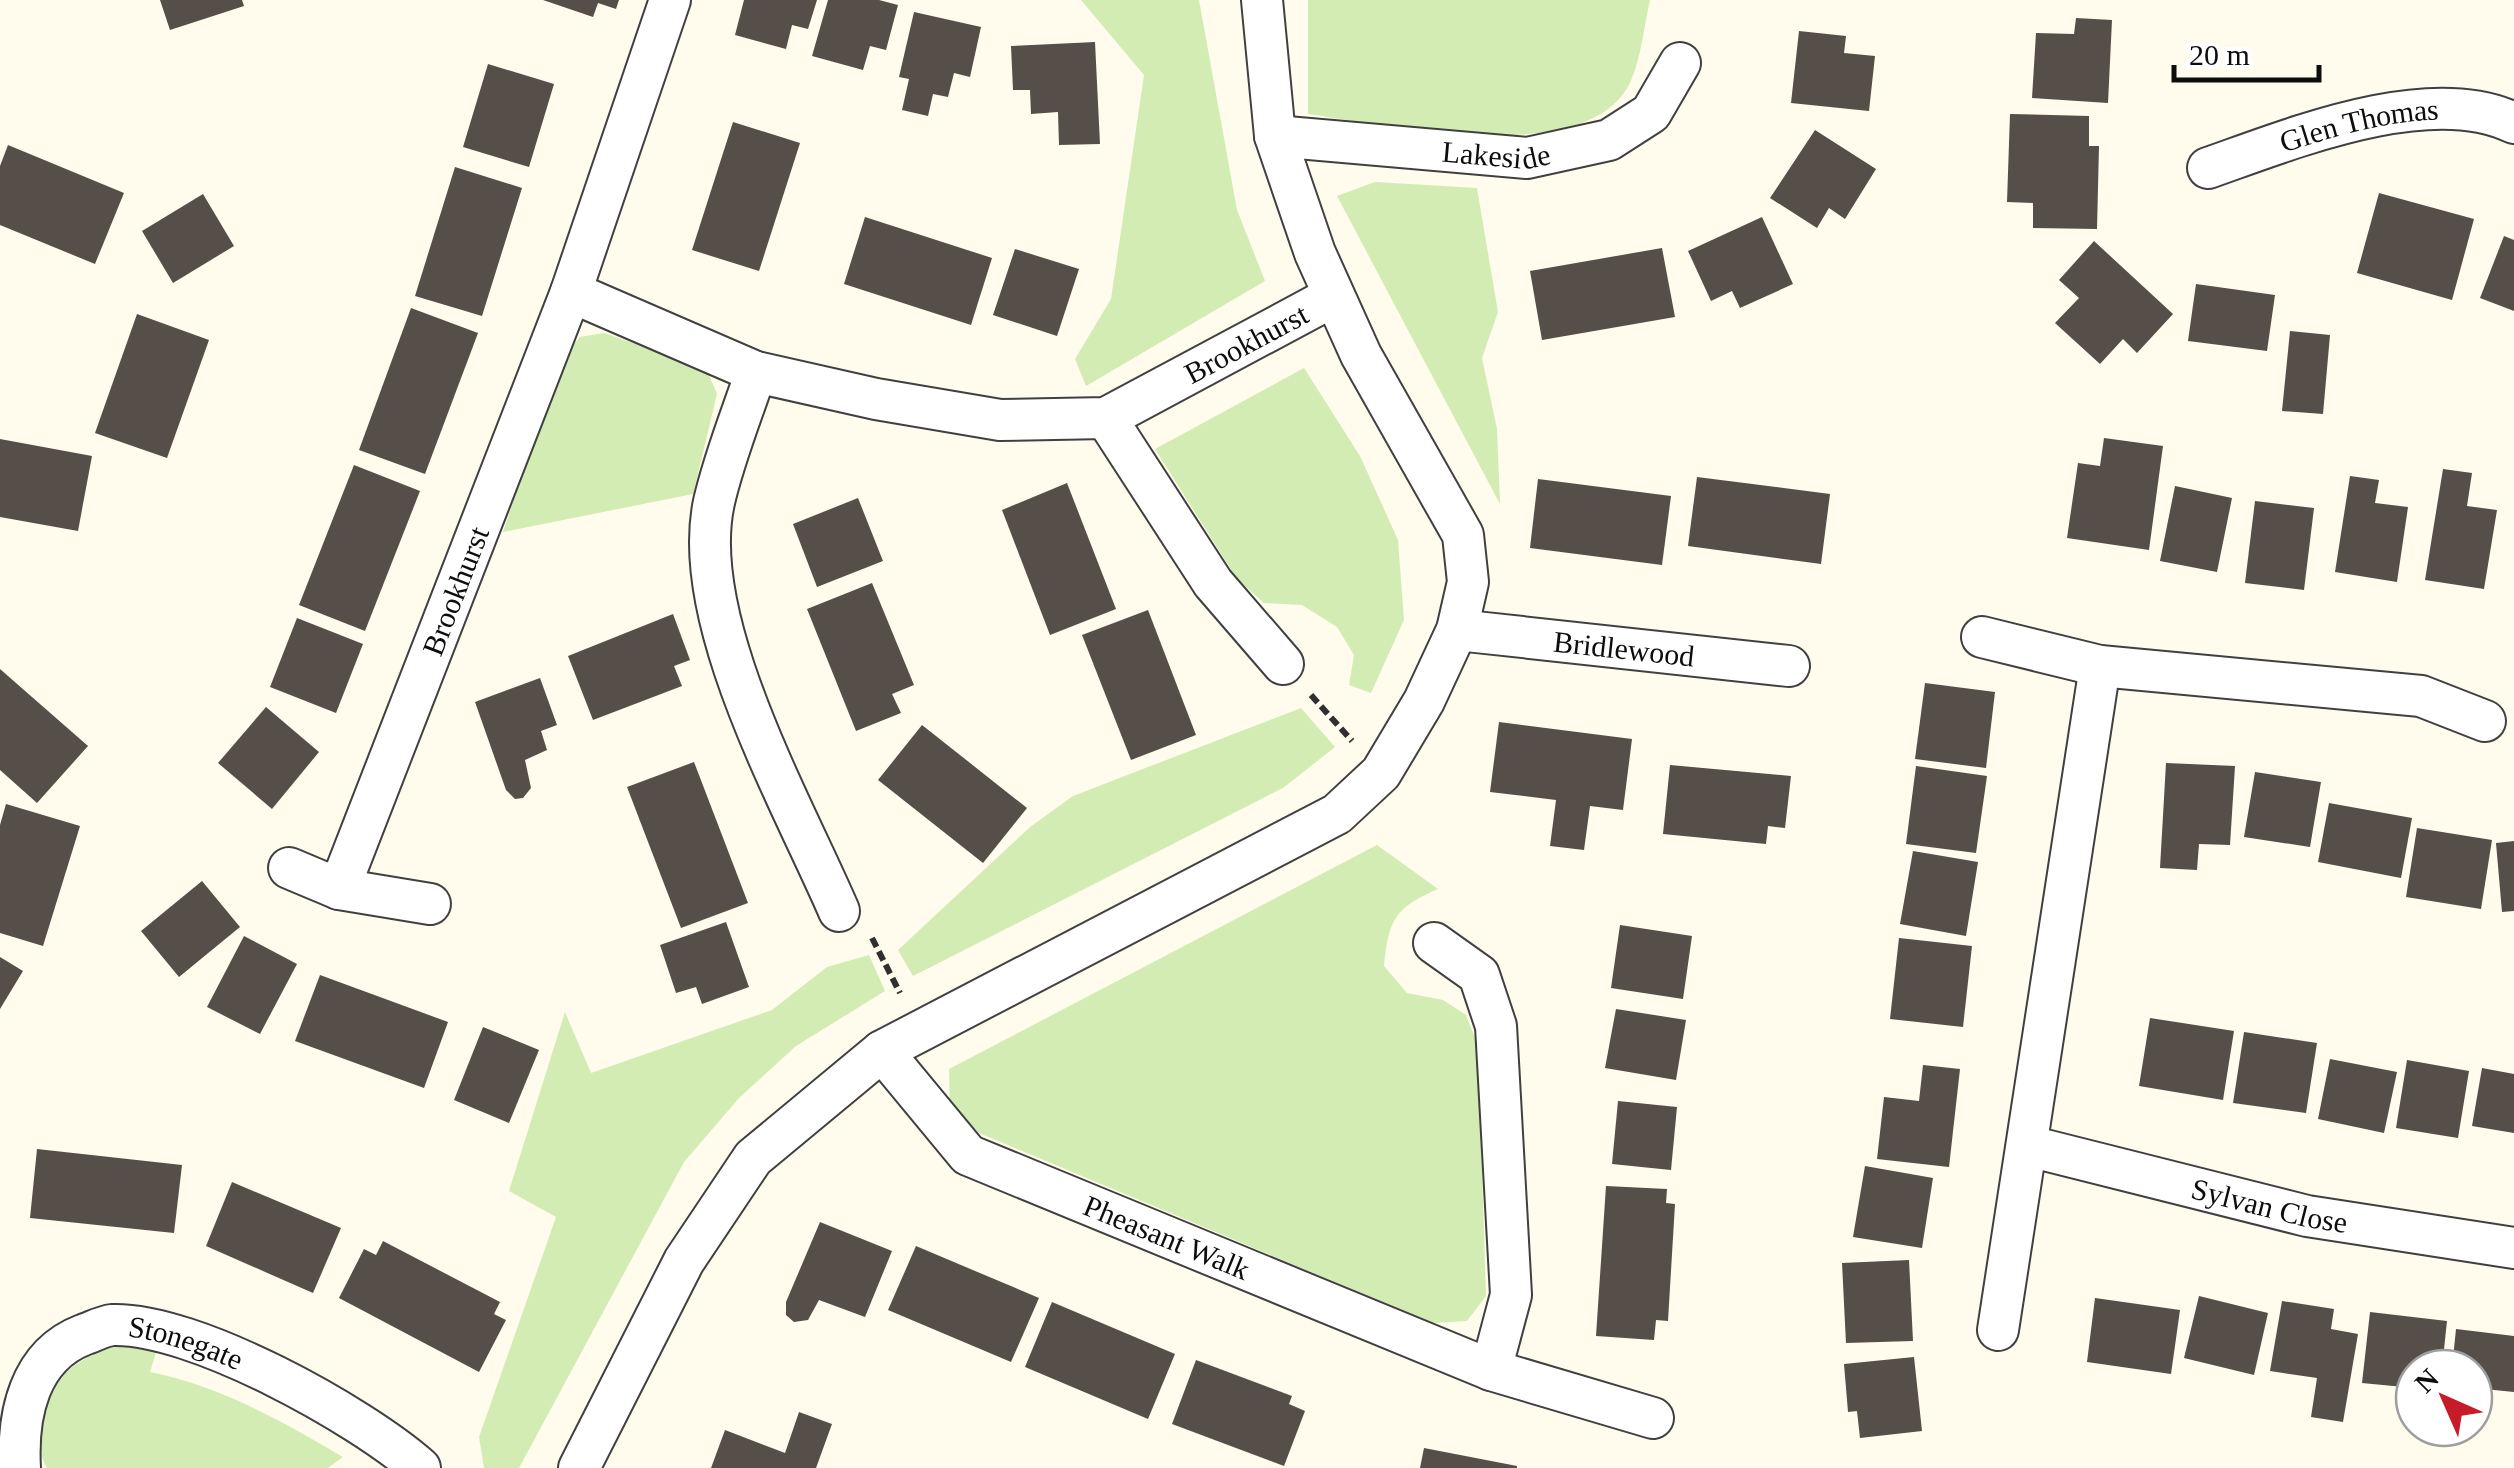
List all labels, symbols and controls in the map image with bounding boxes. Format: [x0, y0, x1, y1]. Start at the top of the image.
scale bar [2174, 20, 2319, 82]
text: 20 m [2189, 38, 2250, 71]
street label: Glen Thomas [2275, 92, 2439, 158]
street label: Lakeside [1441, 134, 1553, 175]
street label: Brookhurst [1179, 296, 1314, 390]
street label: Brookhurst [415, 521, 495, 660]
street label: Bridlewood [1552, 624, 1696, 672]
street label: Sylvan Close [2188, 1171, 2350, 1239]
street label: Pheasant Walk [1079, 1188, 1255, 1286]
street label: Stonegate [127, 1309, 248, 1375]
north arrow [2394, 1348, 2494, 1448]
text: N [2409, 1363, 2445, 1399]

